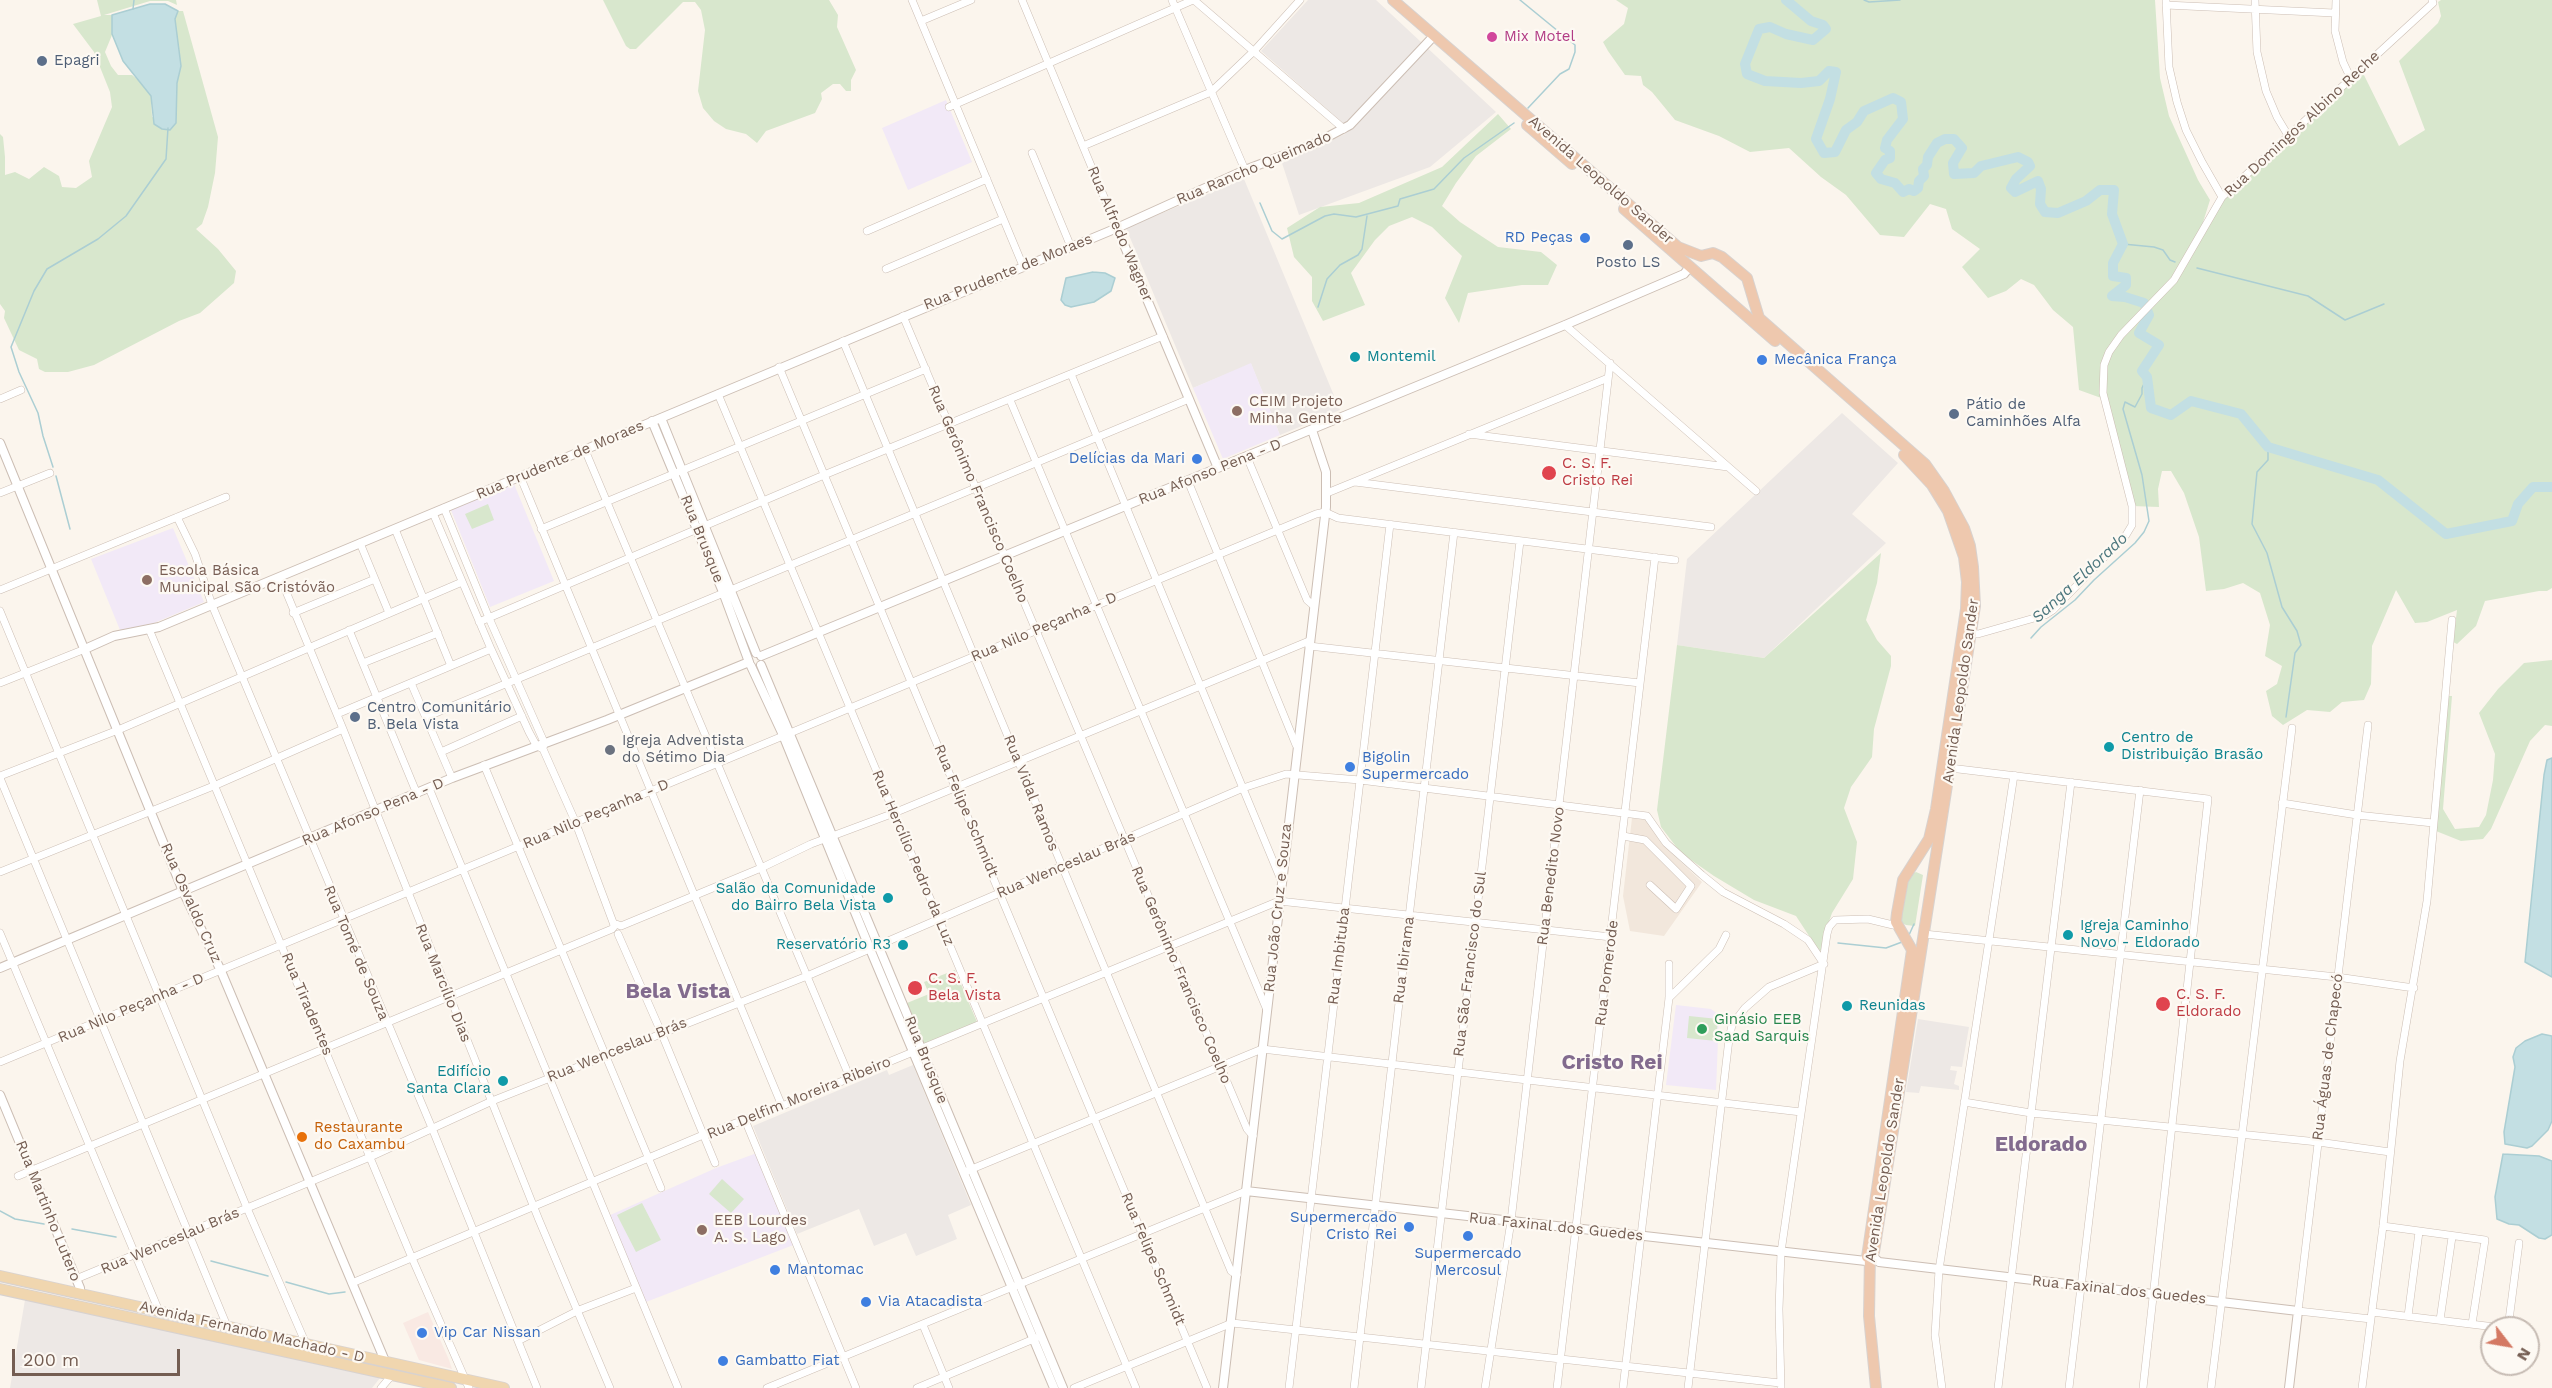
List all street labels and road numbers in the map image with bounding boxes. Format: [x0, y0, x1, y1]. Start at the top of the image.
street label: Rua Domingos Albino Reche [2221, 47, 2383, 201]
street label: Avenida Leopoldo Sander [1525, 112, 1677, 248]
street label: Rua Rancho Queimado [1174, 127, 1334, 209]
street label: Rua Alfredo Wagner [1083, 164, 1157, 304]
street label: Rua Prudente de Moraes [921, 230, 1095, 314]
street label: Rua Gerônimo Francisco Coelho [924, 383, 1032, 605]
street label: Rua Prudente de Moraes [473, 416, 647, 504]
street label: Rua Afonso Pena - D [1136, 435, 1284, 509]
street label: Rua Brusque [676, 492, 728, 586]
street label: Rua Nilo Peçanha - D [968, 588, 1120, 666]
street label: Avenida Leopoldo Sander [1939, 597, 1983, 785]
street label: Rua Vidal Ramos [999, 732, 1063, 854]
street label: Rua Felipe Schmidt [930, 742, 1002, 880]
street label: Rua Hercílio Pedro da Luz [868, 767, 958, 949]
street label: Rua Afonso Pena - D [299, 774, 447, 850]
street label: Rua Nilo Peçanha - D [520, 775, 672, 853]
street label: Rua Benedito Novo [1534, 806, 1568, 946]
street label: Rua João Cruz e Souza [1260, 823, 1296, 993]
street label: Rua Wenceslau Brás [994, 828, 1138, 902]
street label: Rua Osvaldo Cruz [156, 840, 226, 966]
street label: Rua Gerônimo Francisco Coelho [1127, 864, 1235, 1086]
street label: Rua São Francisco do Sul [1450, 870, 1490, 1058]
street label: Rua Tomé de Souza [319, 883, 393, 1023]
street label: Rua Imbituba [1324, 906, 1354, 1006]
street label: Rua Ibirama [1390, 915, 1418, 1005]
street label: Rua Pomerode [1592, 919, 1622, 1027]
street label: Rua Marcílio Dias [411, 921, 475, 1045]
street label: Rua Tiradentes [277, 950, 337, 1058]
street label: Rua Nilo Peçanha - D [55, 969, 207, 1047]
street label: Rua Águas de Chapecó [2309, 973, 2347, 1141]
street label: Rua Brusque [900, 1013, 952, 1107]
street label: Rua Wenceslau Brás [545, 1014, 689, 1086]
street label: Rua Delfim Moreira Ribeiro [704, 1053, 894, 1143]
street label: Avenida Leopoldo Sander [1862, 1077, 1908, 1263]
street label: Rua Martinho Lutero [11, 1138, 85, 1284]
street label: Rua Felipe Schmidt [1117, 1190, 1189, 1328]
street label: Rua Wenceslau Brás [98, 1204, 242, 1278]
street label: Rua Faxinal dos Guedes [1468, 1209, 1644, 1245]
street label: Rua Faxinal dos Guedes [2031, 1272, 2207, 1308]
street label: Avenida Fernando Machado - D [138, 1297, 366, 1367]

